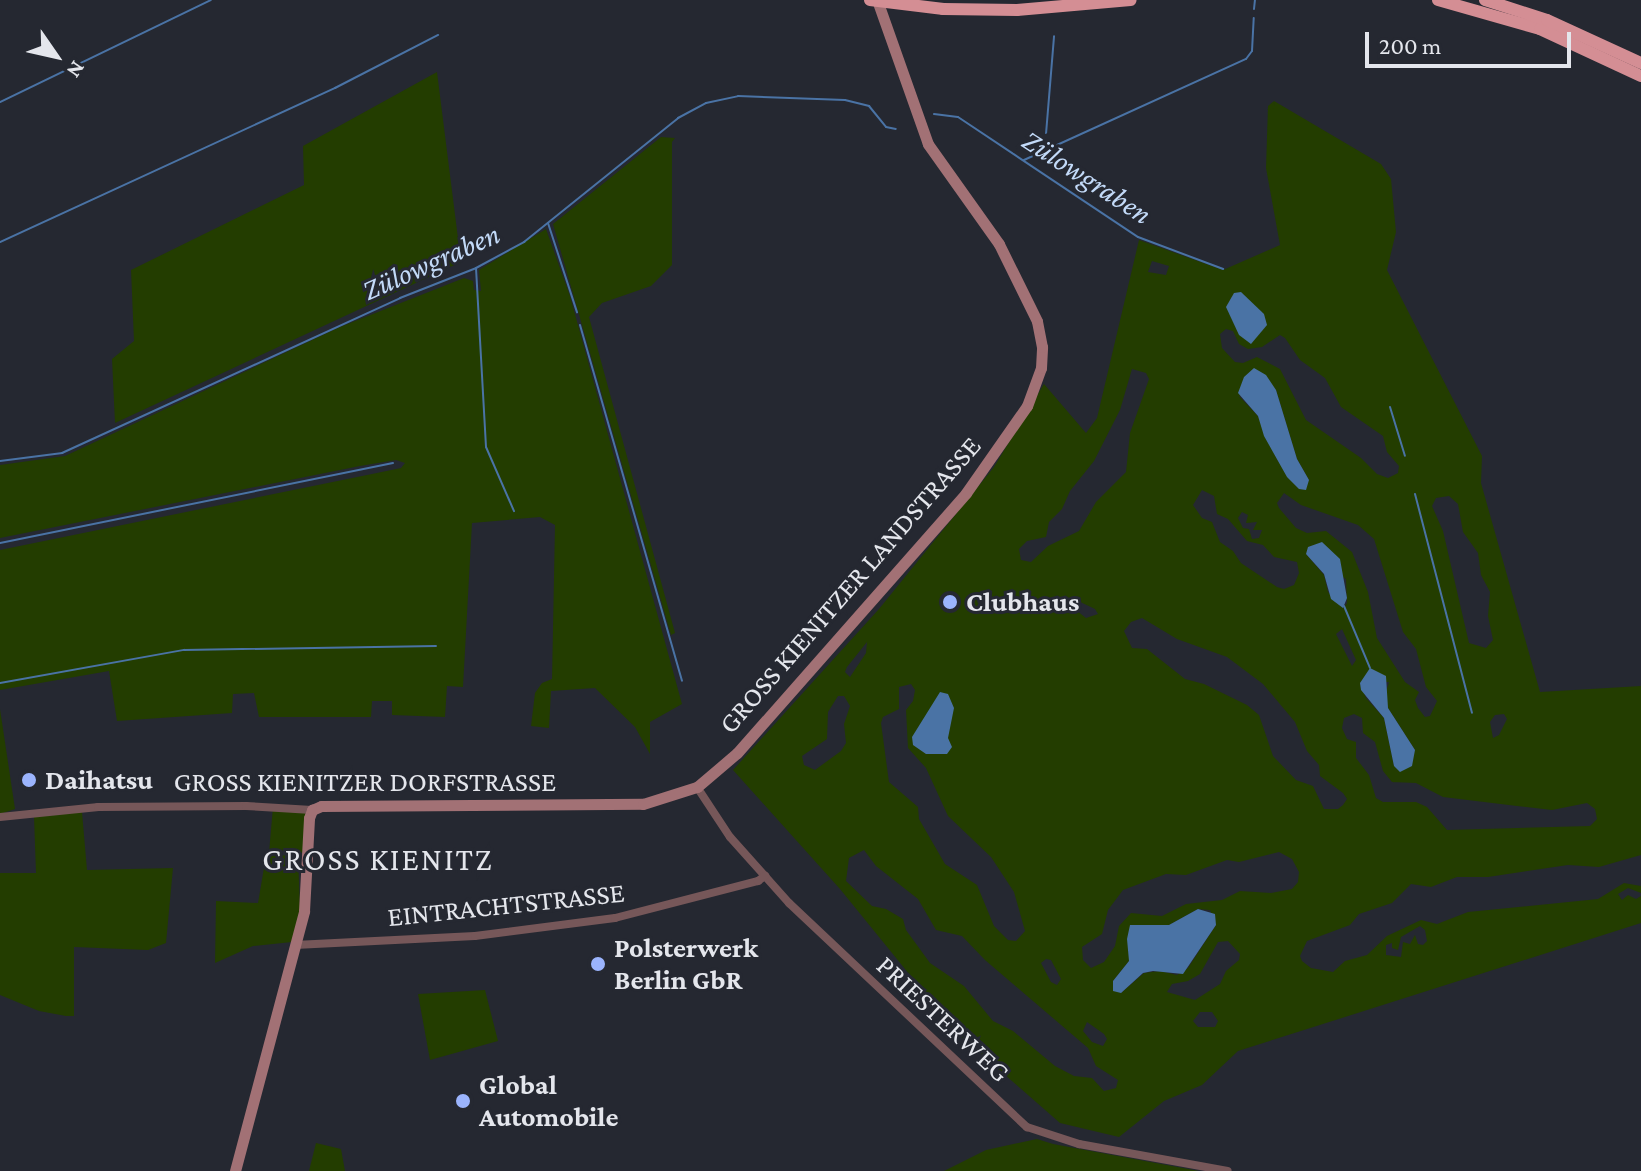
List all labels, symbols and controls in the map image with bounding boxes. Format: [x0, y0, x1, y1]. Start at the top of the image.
north arrow [16, 16, 96, 96]
scale bar [1369, 16, 1575, 66]
text: 200 m [1379, 32, 1441, 59]
text: N [62, 56, 91, 83]
water label: Zülowgraben [1016, 122, 1158, 232]
water label: Zülowgraben [357, 216, 505, 308]
street label: GROSS KIENITZER LANDSTRASSE [712, 430, 988, 740]
place label: Clubhaus [966, 585, 1079, 619]
marker: Clubhaus [941, 593, 959, 611]
place label: Daihatsu [45, 763, 153, 797]
street label: GROSS KIENITZER DORFSTRASSE [174, 765, 556, 799]
marker: Daihatsu [20, 771, 38, 789]
district label: GROSS KIENITZ [262, 840, 494, 878]
street label: EINTRACHTSTRASSE [386, 876, 626, 934]
place label: Polsterwerk Berlin GbR [614, 931, 758, 997]
street label: PRIESTERWEG [869, 949, 1017, 1089]
marker: Polsterwerk Berlin GbR [589, 955, 607, 973]
place label: Global Automobile [479, 1068, 618, 1134]
marker: Global Automobile [454, 1092, 472, 1110]

